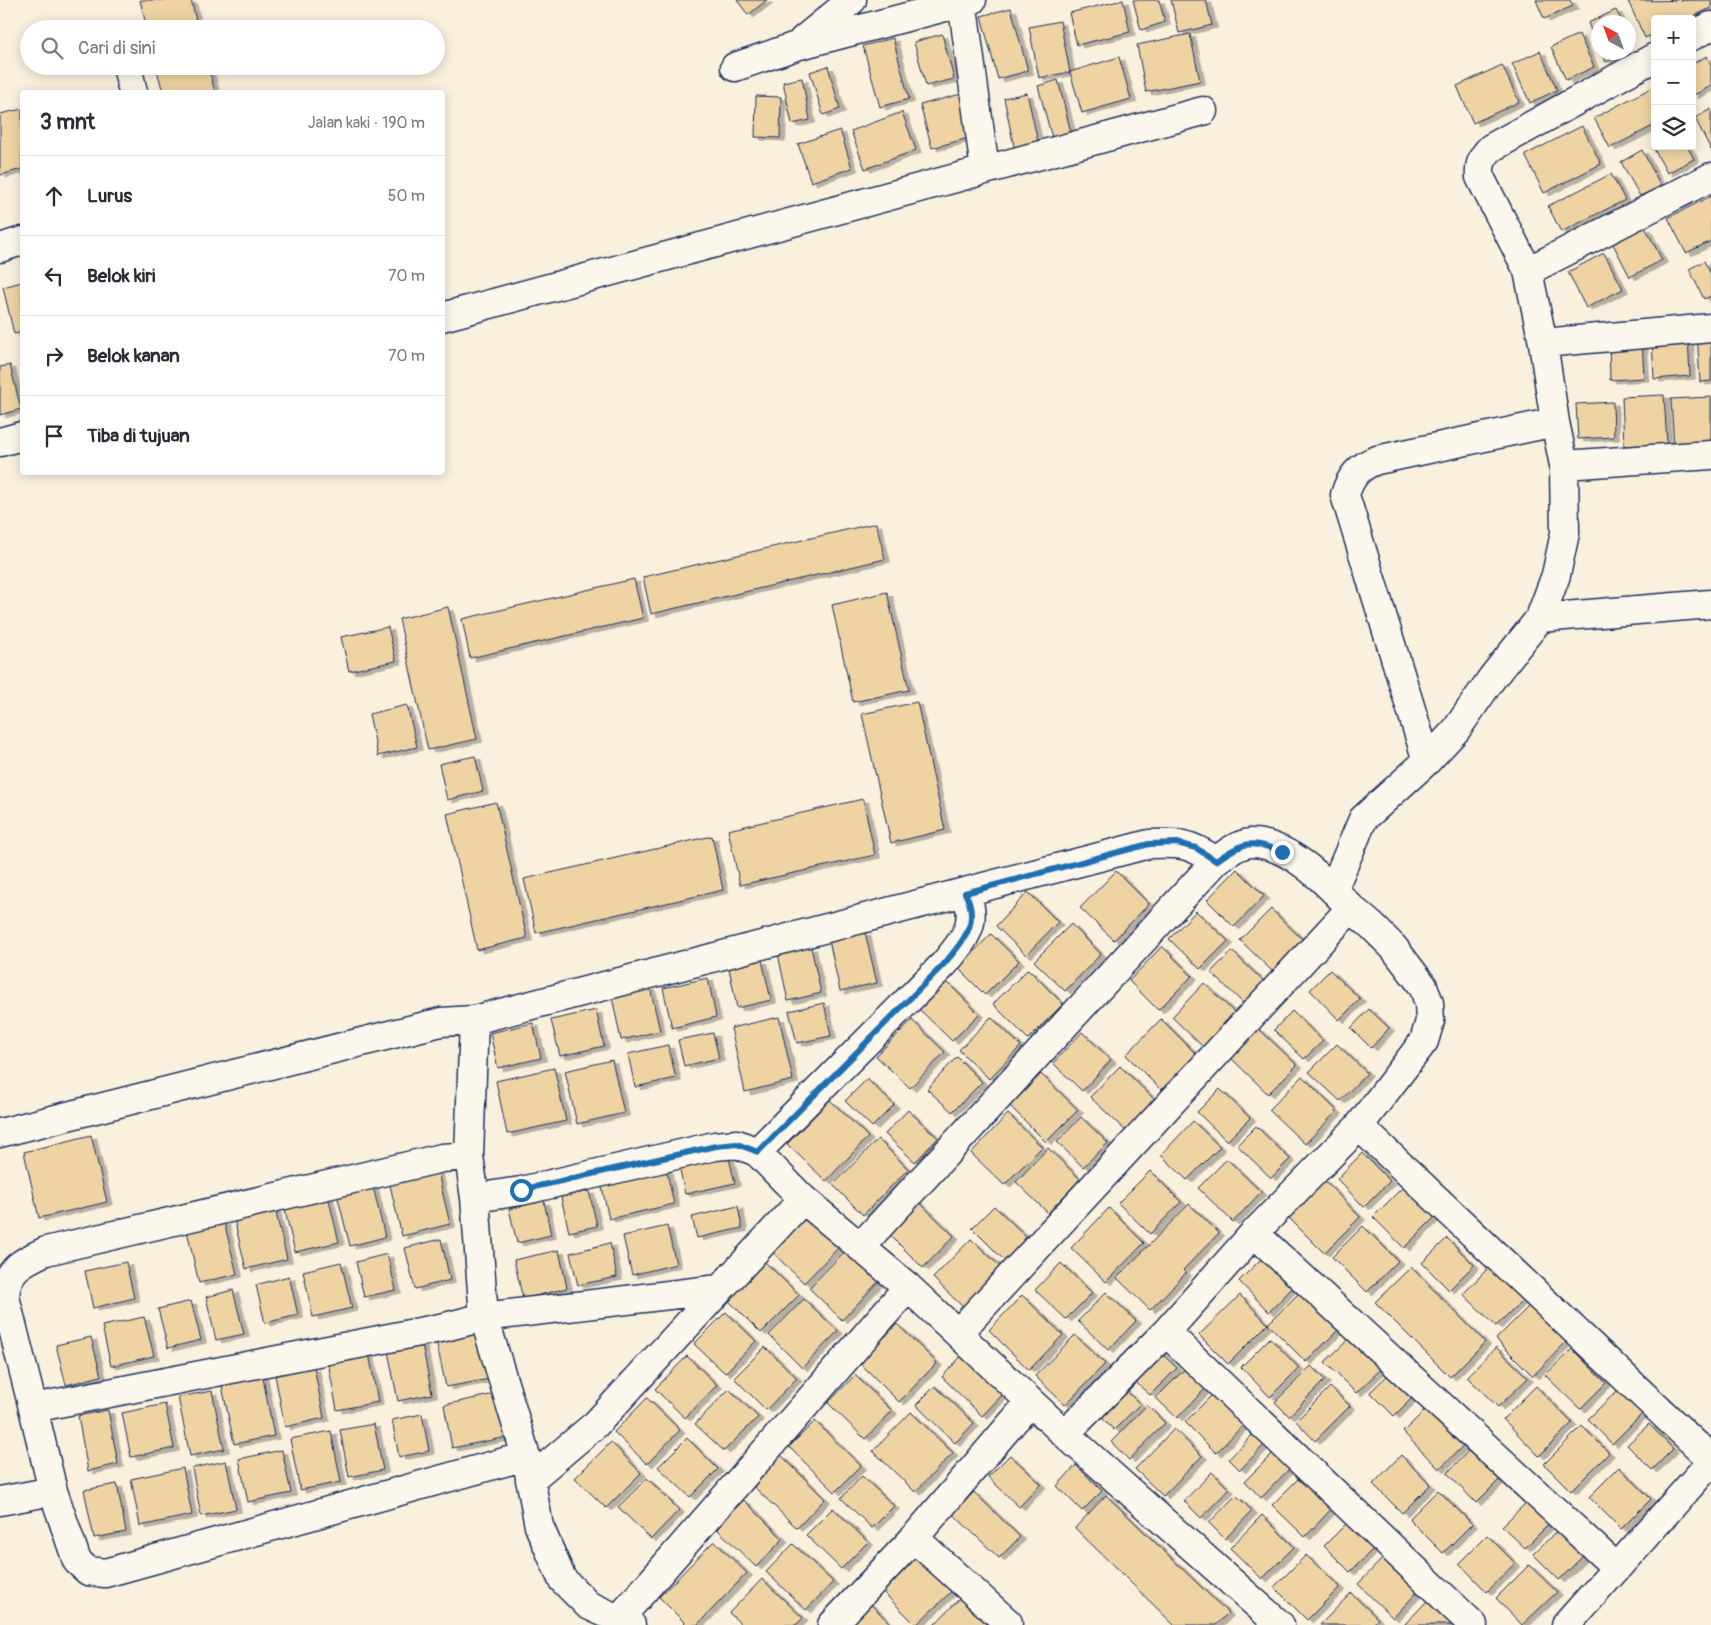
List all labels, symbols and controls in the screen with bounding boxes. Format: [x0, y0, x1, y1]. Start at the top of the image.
north arrow [1591, 15, 1636, 60]
map controls [1651, 15, 1696, 150]
button: + [1651, 15, 1696, 60]
search box [20, 20, 445, 75]
icon: search [38, 34, 66, 62]
text: Cari di sini [78, 36, 155, 60]
button: − [1651, 60, 1696, 105]
button: layers [1651, 105, 1696, 150]
text: 3 mnt [40, 109, 95, 136]
text: Jalan kaki · 190 m [308, 113, 425, 133]
icon: ahead [40, 182, 68, 210]
text: Lurus [87, 184, 132, 208]
text: 50 m [388, 186, 425, 206]
icon: left [40, 262, 68, 290]
text: Belok kiri [87, 264, 155, 288]
text: 70 m [388, 266, 425, 286]
icon: right [40, 342, 68, 370]
text: Belok kanan [87, 344, 180, 368]
text: 70 m [388, 346, 425, 366]
icon: arrive [40, 422, 68, 450]
text: Tiba di tujuan [87, 424, 190, 448]
route end [1271, 841, 1294, 864]
route start [510, 1179, 533, 1202]

